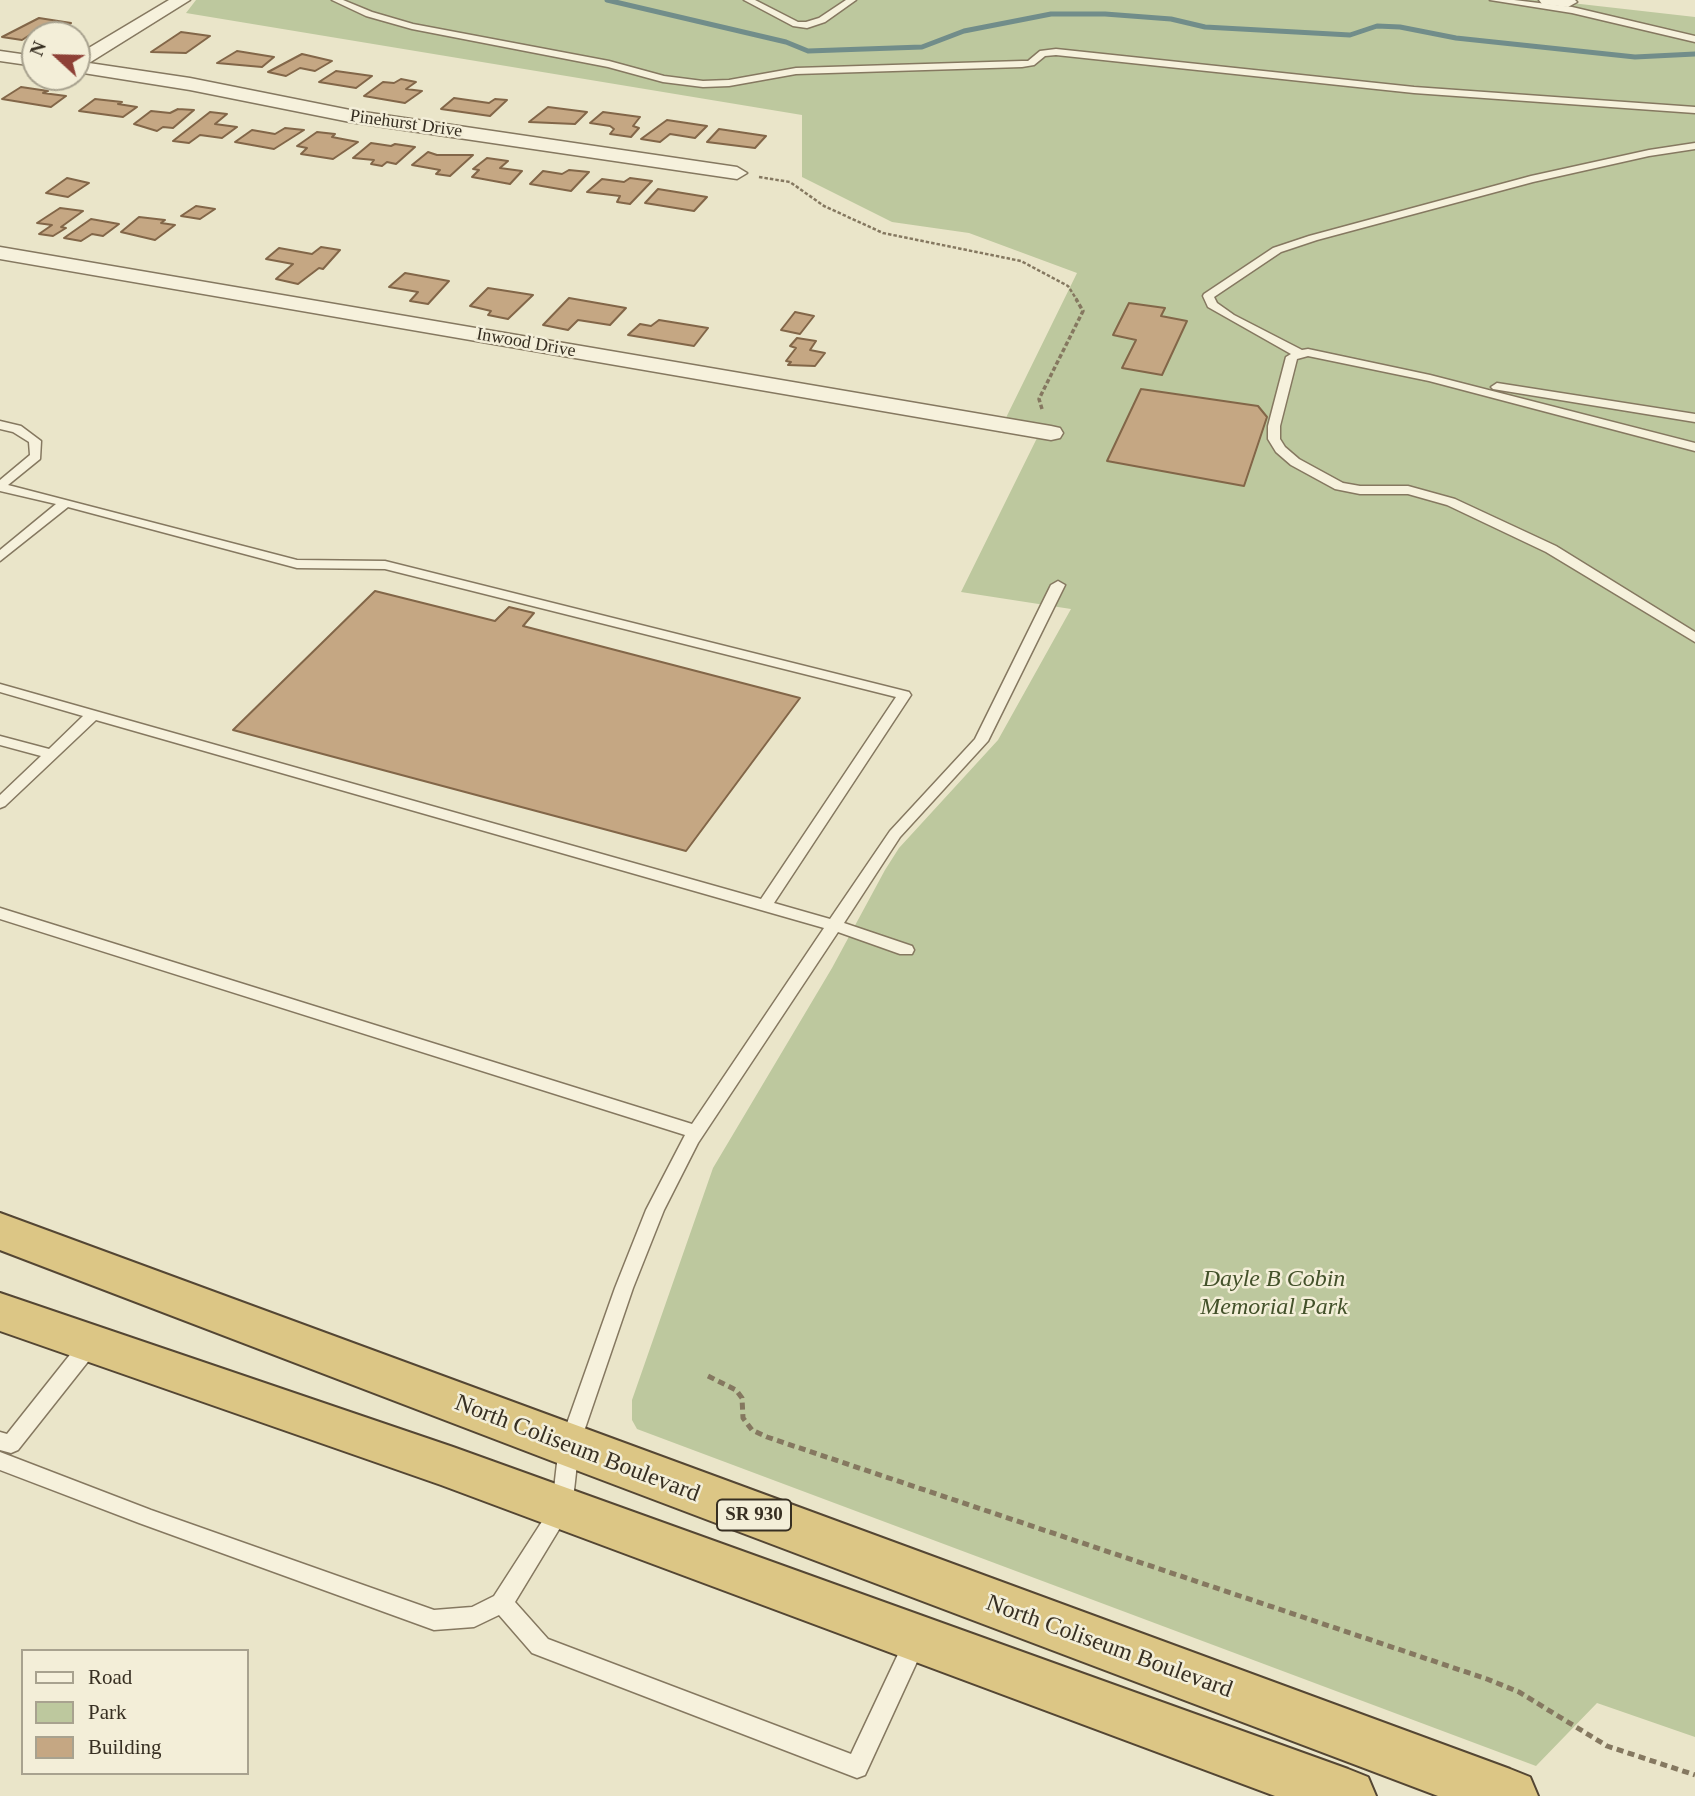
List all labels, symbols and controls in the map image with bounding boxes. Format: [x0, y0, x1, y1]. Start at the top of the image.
north arrow [21, 21, 91, 91]
text: N [26, 38, 50, 59]
street label: Pinehurst Drive [348, 105, 464, 143]
street label: Inwood Drive [475, 324, 577, 362]
park label: Dayle B Cobin Memorial Park [1200, 1266, 1348, 1322]
street label: North Coliseum Boulevard [450, 1389, 704, 1509]
road number: SR 930 [717, 1499, 791, 1530]
street label: North Coliseum Boulevard [982, 1589, 1236, 1705]
legend [21, 1649, 248, 1775]
text: Road [88, 1665, 132, 1689]
text: Park [88, 1700, 127, 1724]
text: Building [88, 1735, 162, 1759]

